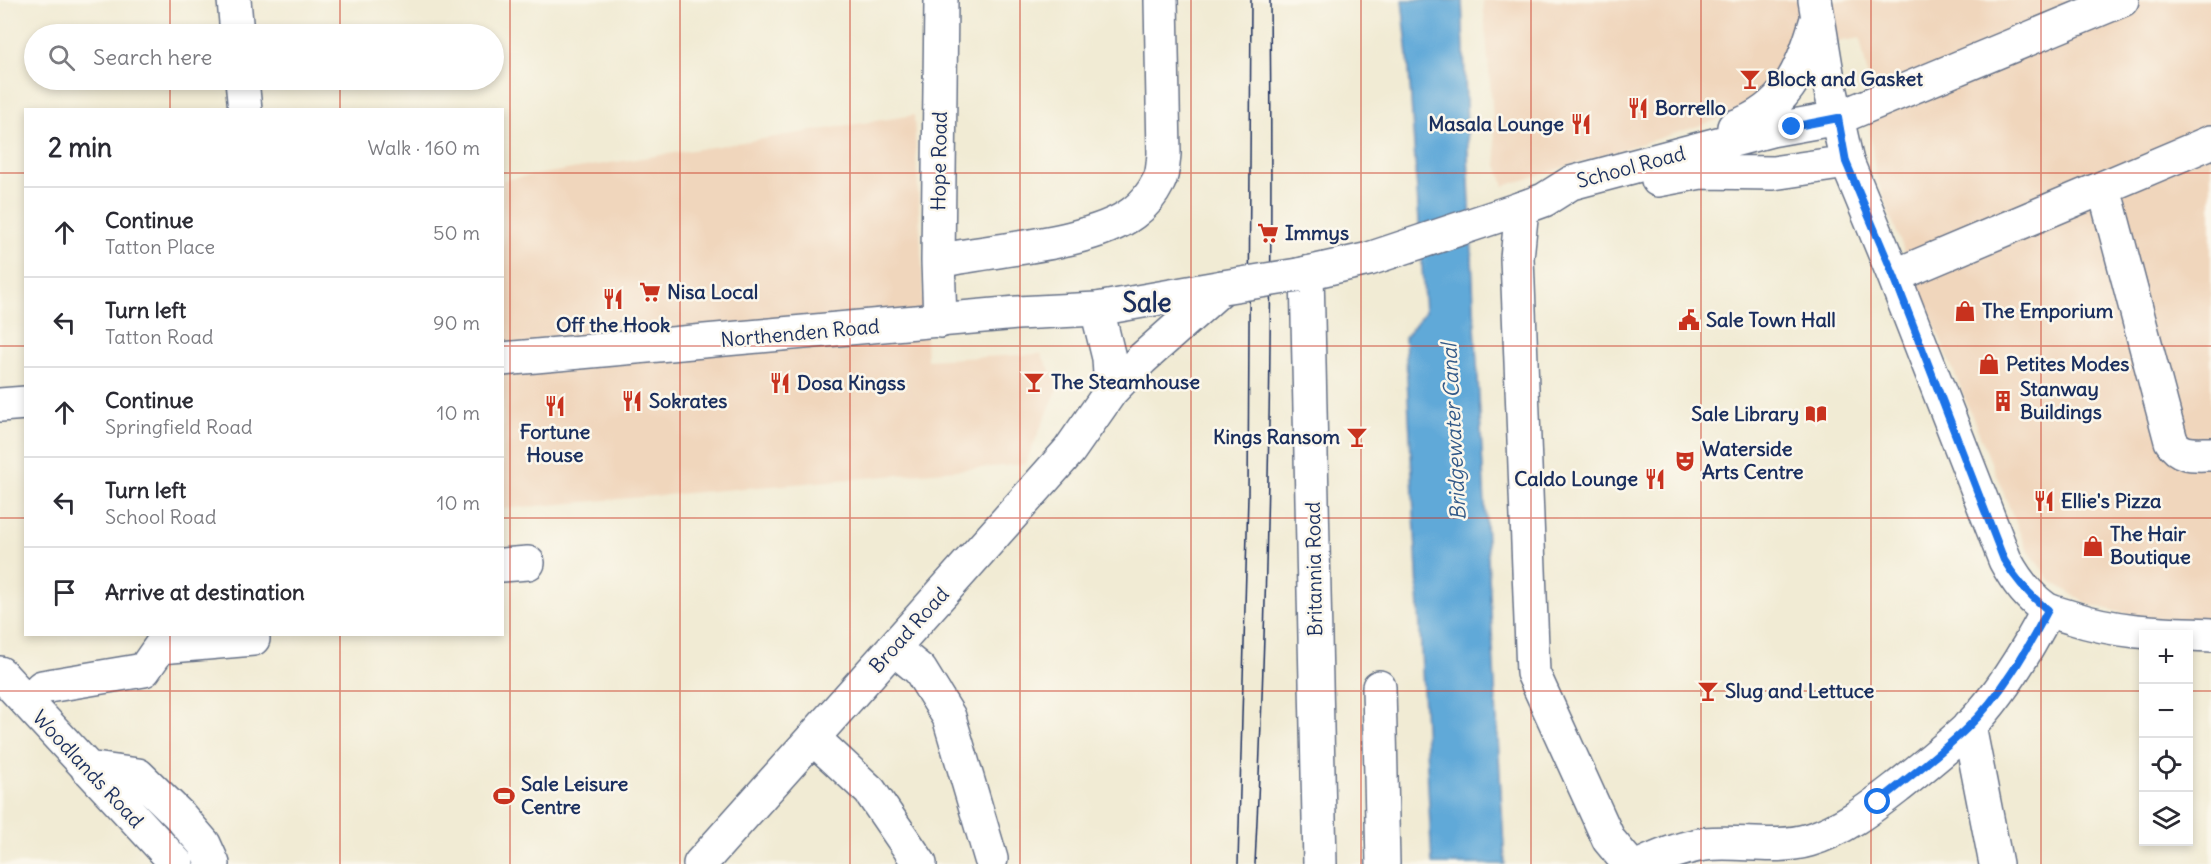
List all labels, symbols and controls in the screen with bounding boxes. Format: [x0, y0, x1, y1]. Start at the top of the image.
search box [24, 24, 504, 90]
icon: search [45, 41, 78, 74]
text: Search here [93, 43, 212, 71]
place label: Block and Gasket [1767, 66, 1923, 91]
bar icon: Block and Gasket [1738, 67, 1762, 91]
place label: Borrello [1655, 95, 1726, 120]
restaurant icon: Borrello [1626, 96, 1650, 120]
street label: Hope Road [925, 111, 952, 211]
place label: Masala Lounge [1428, 111, 1564, 136]
restaurant icon: Masala Lounge [1569, 112, 1593, 136]
route end [1778, 113, 1804, 139]
text: 2 min [48, 131, 112, 164]
text: Walk · 160 m [367, 135, 480, 160]
street label: School Road [1574, 140, 1688, 193]
text: Continue [105, 206, 194, 234]
icon: ahead [48, 216, 81, 249]
text: 50 m [433, 220, 480, 245]
place label: Immys [1285, 220, 1349, 245]
supermarket icon: Immys [1256, 221, 1280, 245]
text: Tatton Place [105, 234, 215, 259]
place label: Nisa Local [667, 279, 758, 304]
supermarket icon: Nisa Local [638, 280, 662, 304]
district label: Sale [1122, 286, 1172, 319]
restaurant icon: Off the Hook [601, 287, 625, 311]
text: Turn left [105, 296, 186, 324]
place label: The Emporium [1982, 298, 2114, 323]
shop icon: The Emporium [1953, 299, 1977, 323]
icon: left [48, 306, 81, 339]
place label: Sale Town Hall [1706, 307, 1836, 332]
public building icon: Sale Town Hall [1677, 308, 1701, 332]
text: 90 m [433, 310, 480, 335]
place label: Off the Hook [556, 312, 670, 337]
street label: Northenden Road [719, 313, 881, 352]
text: Tatton Road [105, 324, 214, 349]
water label: Bridgewater Canal [1435, 340, 1472, 521]
place label: Petites Modes [2006, 351, 2129, 376]
shop icon: Petites Modes [1977, 352, 2001, 376]
place label: The Steamhouse [1051, 369, 1200, 394]
place label: Dosa Kingss [797, 370, 905, 395]
bar icon: The Steamhouse [1022, 370, 1046, 394]
restaurant icon: Dosa Kingss [768, 371, 792, 395]
place label: Stanway Buildings [2020, 376, 2102, 424]
text: Continue [105, 386, 194, 414]
place label: Sokrates [649, 388, 727, 413]
restaurant icon: Sokrates [620, 389, 644, 413]
building icon: Stanway Buildings [1991, 389, 2015, 413]
restaurant icon: Fortune House [543, 394, 567, 418]
icon: ahead [48, 396, 81, 429]
text: 10 m [437, 400, 480, 425]
place label: Sale Library [1691, 401, 1799, 426]
library icon: Sale Library [1804, 402, 1828, 426]
text: Springfield Road [105, 414, 253, 439]
place label: Fortune House [520, 419, 591, 467]
place label: Kings Ransom [1213, 424, 1340, 449]
bar icon: Kings Ransom [1345, 425, 1369, 449]
place label: Waterside Arts Centre [1702, 436, 1804, 484]
theatre icon: Waterside Arts Centre [1673, 449, 1697, 473]
place label: Caldo Lounge [1514, 466, 1638, 491]
restaurant icon: Caldo Lounge [1643, 467, 1667, 491]
text: Turn left [105, 476, 186, 504]
icon: left [48, 486, 81, 519]
place label: Ellie's Pizza [2061, 488, 2162, 513]
restaurant icon: Ellie's Pizza [2032, 489, 2056, 513]
text: 10 m [437, 490, 480, 515]
street label: Britannia Road [1300, 501, 1327, 637]
text: School Road [105, 504, 216, 529]
place label: The Hair Boutique [2110, 521, 2191, 569]
shop icon: The Hair Boutique [2081, 534, 2105, 558]
icon: arrive [48, 576, 81, 609]
text: Arrive at destination [105, 578, 305, 606]
street label: Broad Road [864, 581, 954, 678]
map controls [2139, 630, 2193, 846]
button: + [2139, 630, 2193, 684]
place label: Slug and Lettuce [1725, 678, 1875, 703]
bar icon: Slug and Lettuce [1696, 679, 1720, 703]
button: − [2139, 684, 2193, 738]
street label: Woodlands Road [27, 705, 149, 833]
button: locate [2139, 738, 2193, 792]
place label: Sale Leisure Centre [521, 771, 628, 819]
sports icon: Sale Leisure Centre [492, 784, 516, 808]
route start [1864, 788, 1890, 814]
button: layers [2139, 792, 2193, 846]

